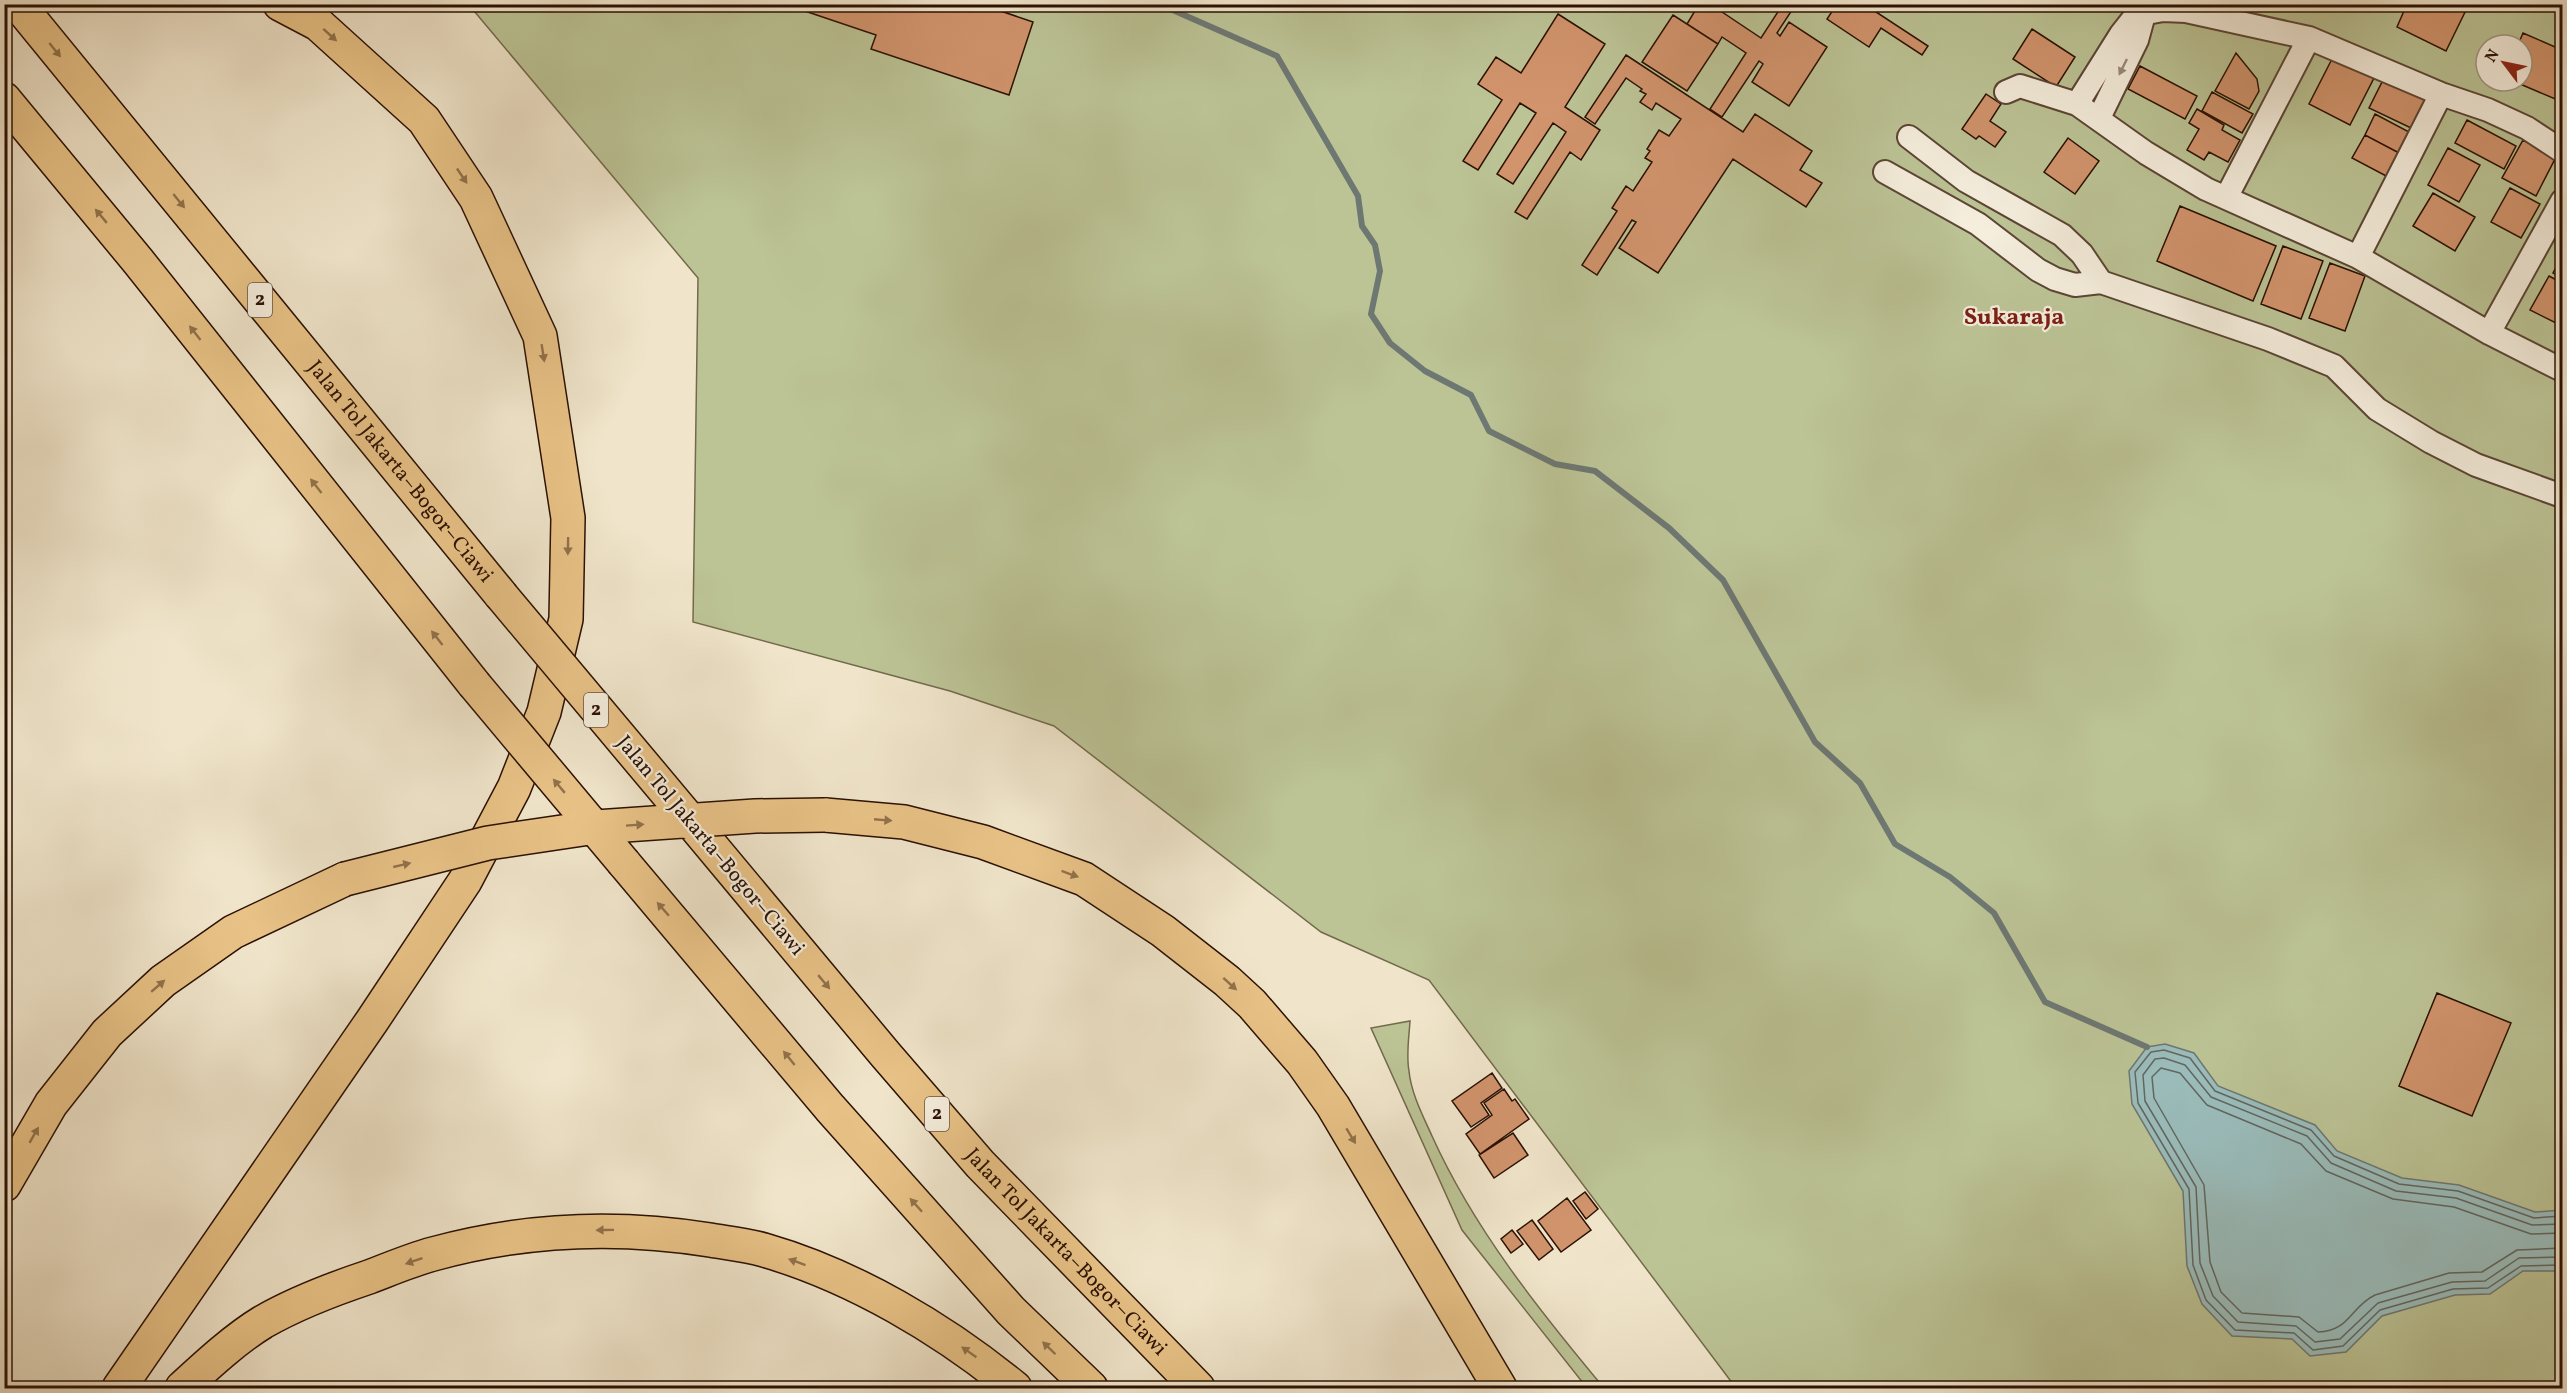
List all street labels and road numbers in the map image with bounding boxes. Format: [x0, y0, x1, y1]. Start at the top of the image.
road number: 2 [248, 283, 272, 317]
street label: Jalan Tol Jakarta–Bogor–Ciawi [301, 354, 500, 589]
road number: 2 [584, 693, 608, 727]
street label: Jalan Tol Jakarta–Bogor–Ciawi [609, 730, 811, 962]
road number: 2 [925, 1097, 949, 1131]
street label: Jalan Tol Jakarta–Bogor–Ciawi [958, 1142, 1174, 1362]

